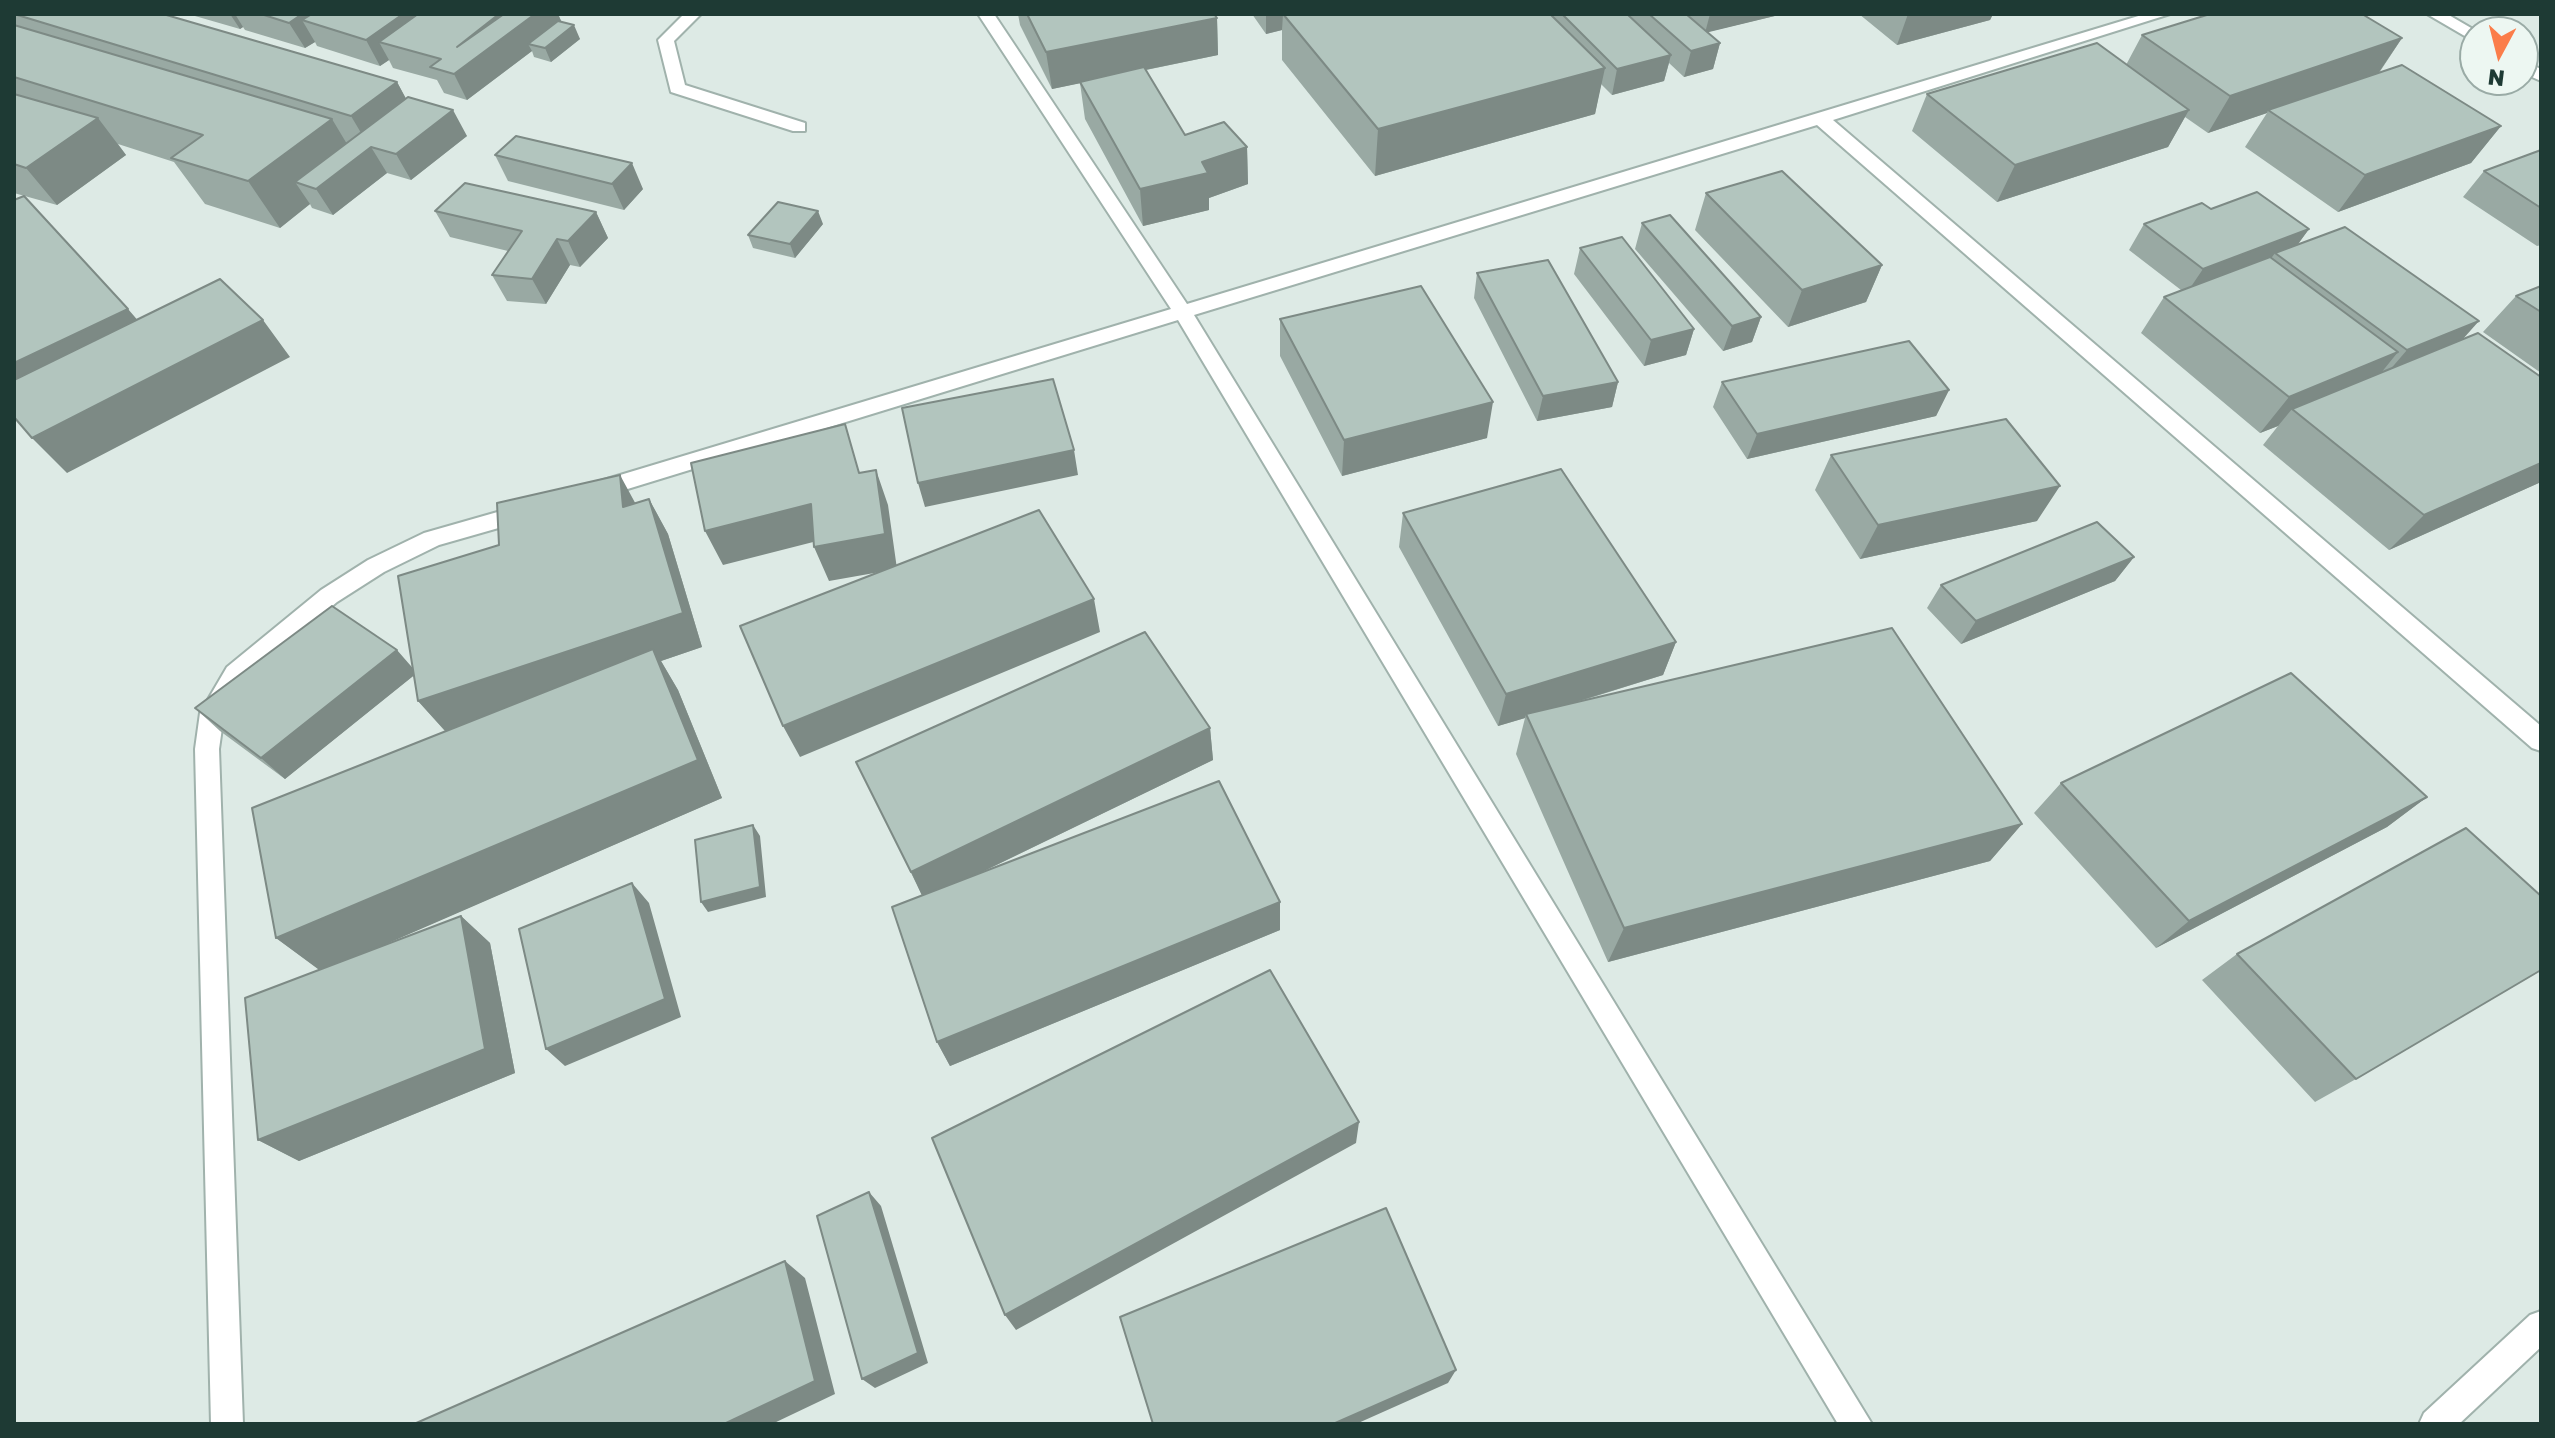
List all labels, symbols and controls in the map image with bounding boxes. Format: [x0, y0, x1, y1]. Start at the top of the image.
north arrow [2459, 16, 2539, 96]
text: N [2486, 64, 2506, 93]

